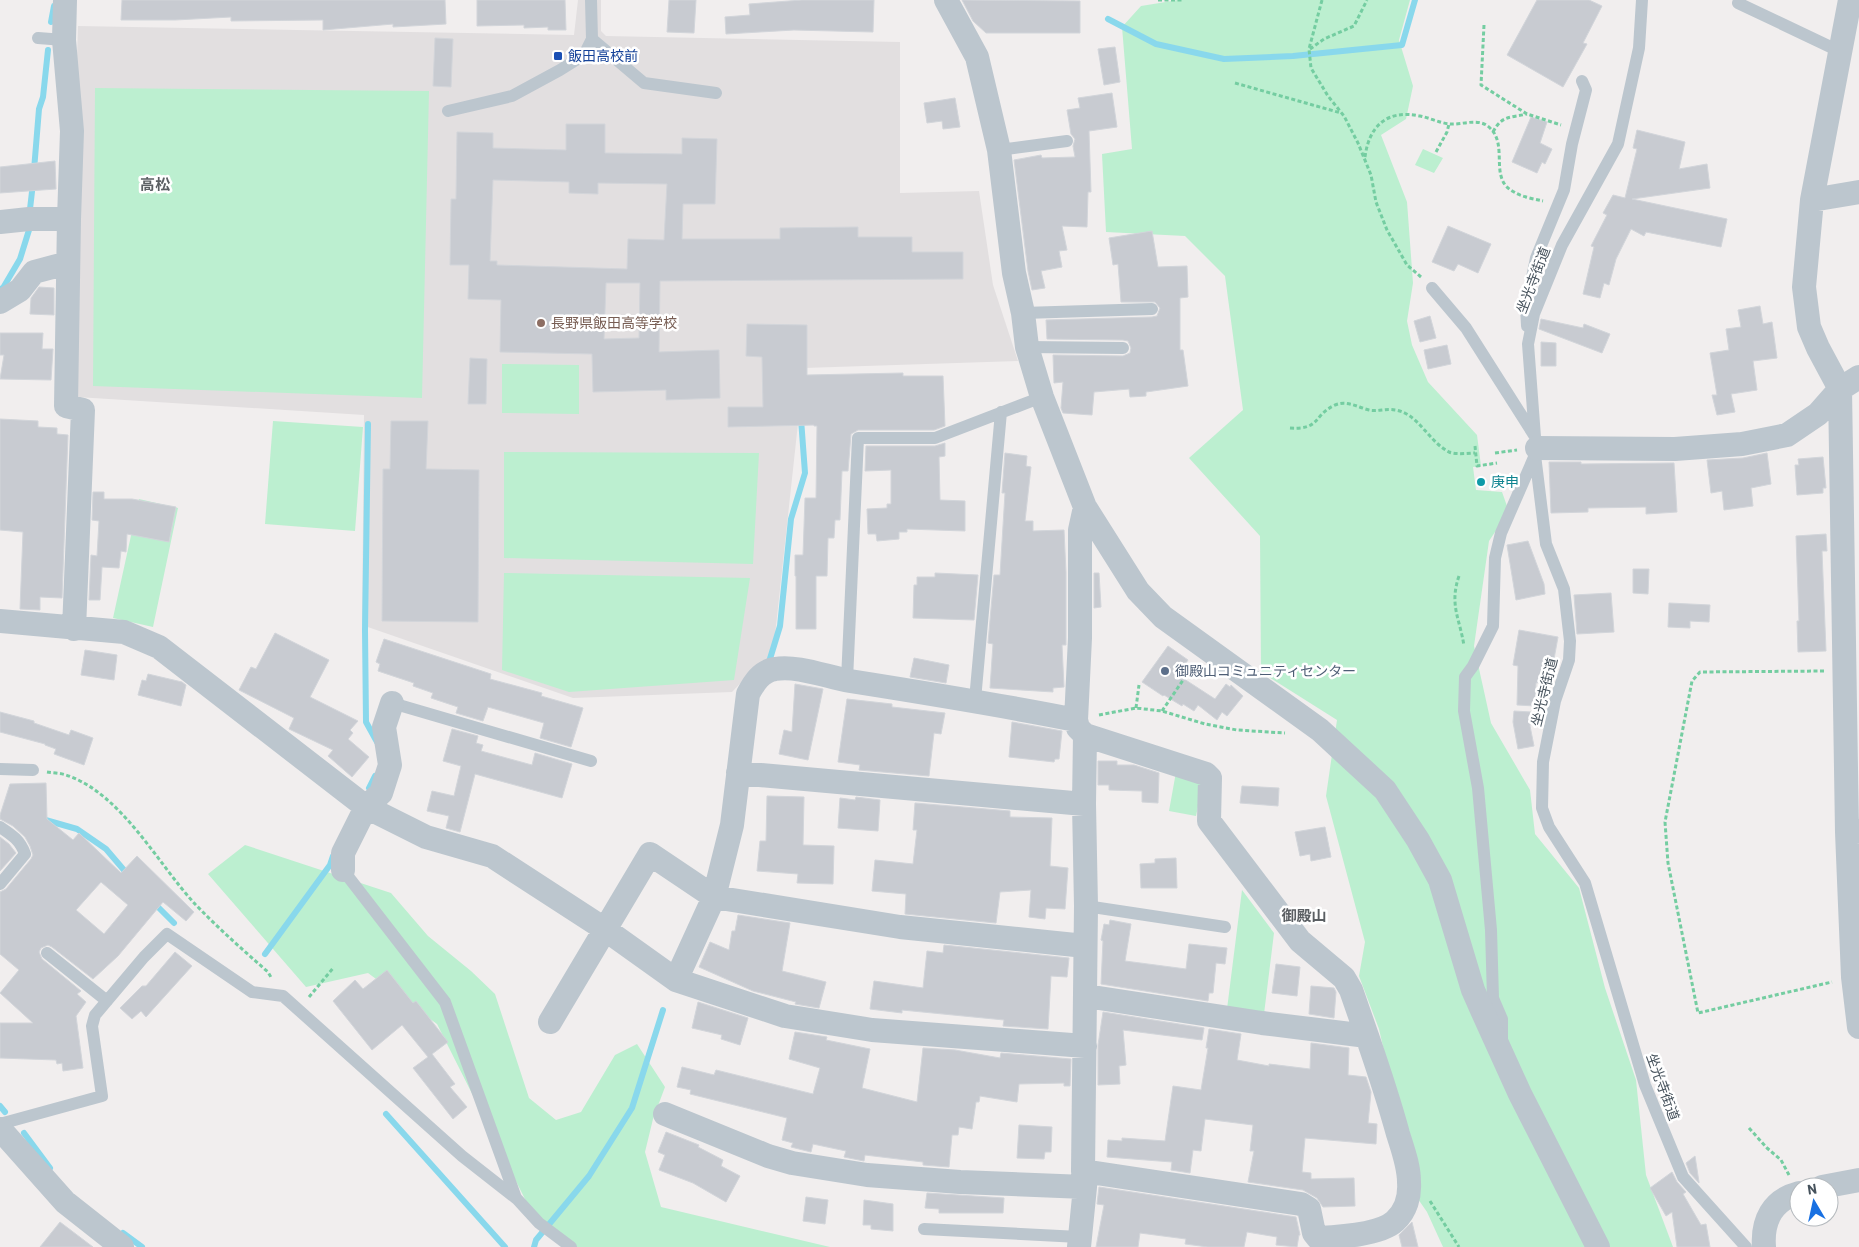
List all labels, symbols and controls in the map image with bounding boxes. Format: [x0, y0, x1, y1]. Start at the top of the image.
place label: 飯田高校前 [568, 47, 638, 64]
marker: 飯田高校前 [552, 50, 564, 62]
district label: 高松 [140, 175, 170, 193]
street label: 坐光寺街道 [1512, 244, 1553, 316]
place label: 長野県飯田高等学校 [551, 314, 677, 331]
marker: 長野県飯田高等学校 [535, 317, 547, 329]
place label: 庚申 [1491, 473, 1519, 490]
marker: 庚申 [1475, 476, 1487, 488]
street label: 坐光寺街道 [1527, 656, 1560, 728]
place label: 御殿山コミュニティセンター [1175, 662, 1356, 679]
marker: 御殿山コミュニティセンター [1159, 665, 1171, 677]
district label: 御殿山 [1281, 906, 1327, 924]
street label: 坐光寺街道 [1644, 1051, 1683, 1123]
north arrow [1789, 1177, 1839, 1227]
text: N [1806, 1180, 1818, 1198]

